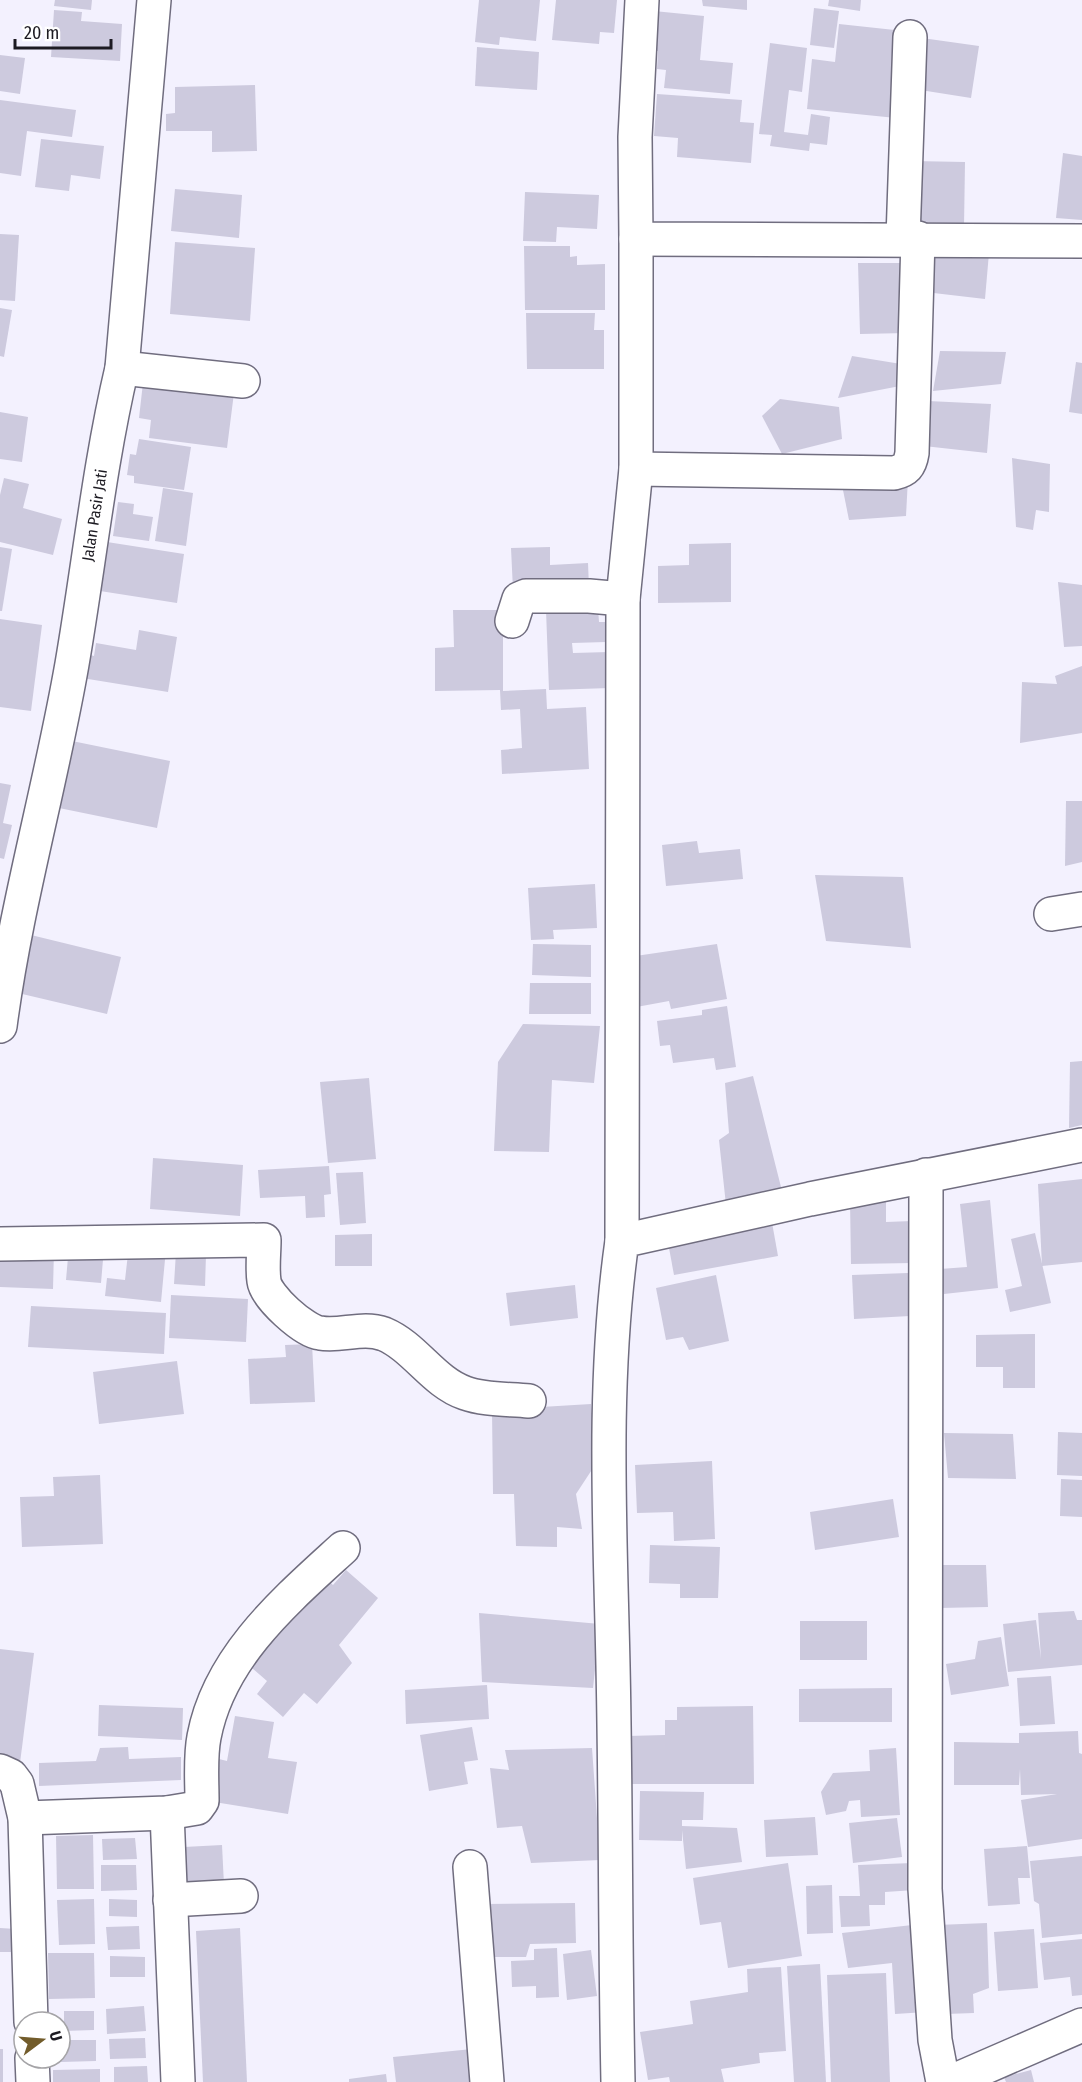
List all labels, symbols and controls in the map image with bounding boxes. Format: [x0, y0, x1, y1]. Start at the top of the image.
scale bar [15, 12, 111, 50]
text: 20 m [24, 22, 59, 44]
street label: Jalan Pasir Jati [78, 468, 111, 563]
north arrow [12, 2010, 72, 2070]
text: U [46, 2029, 66, 2043]

